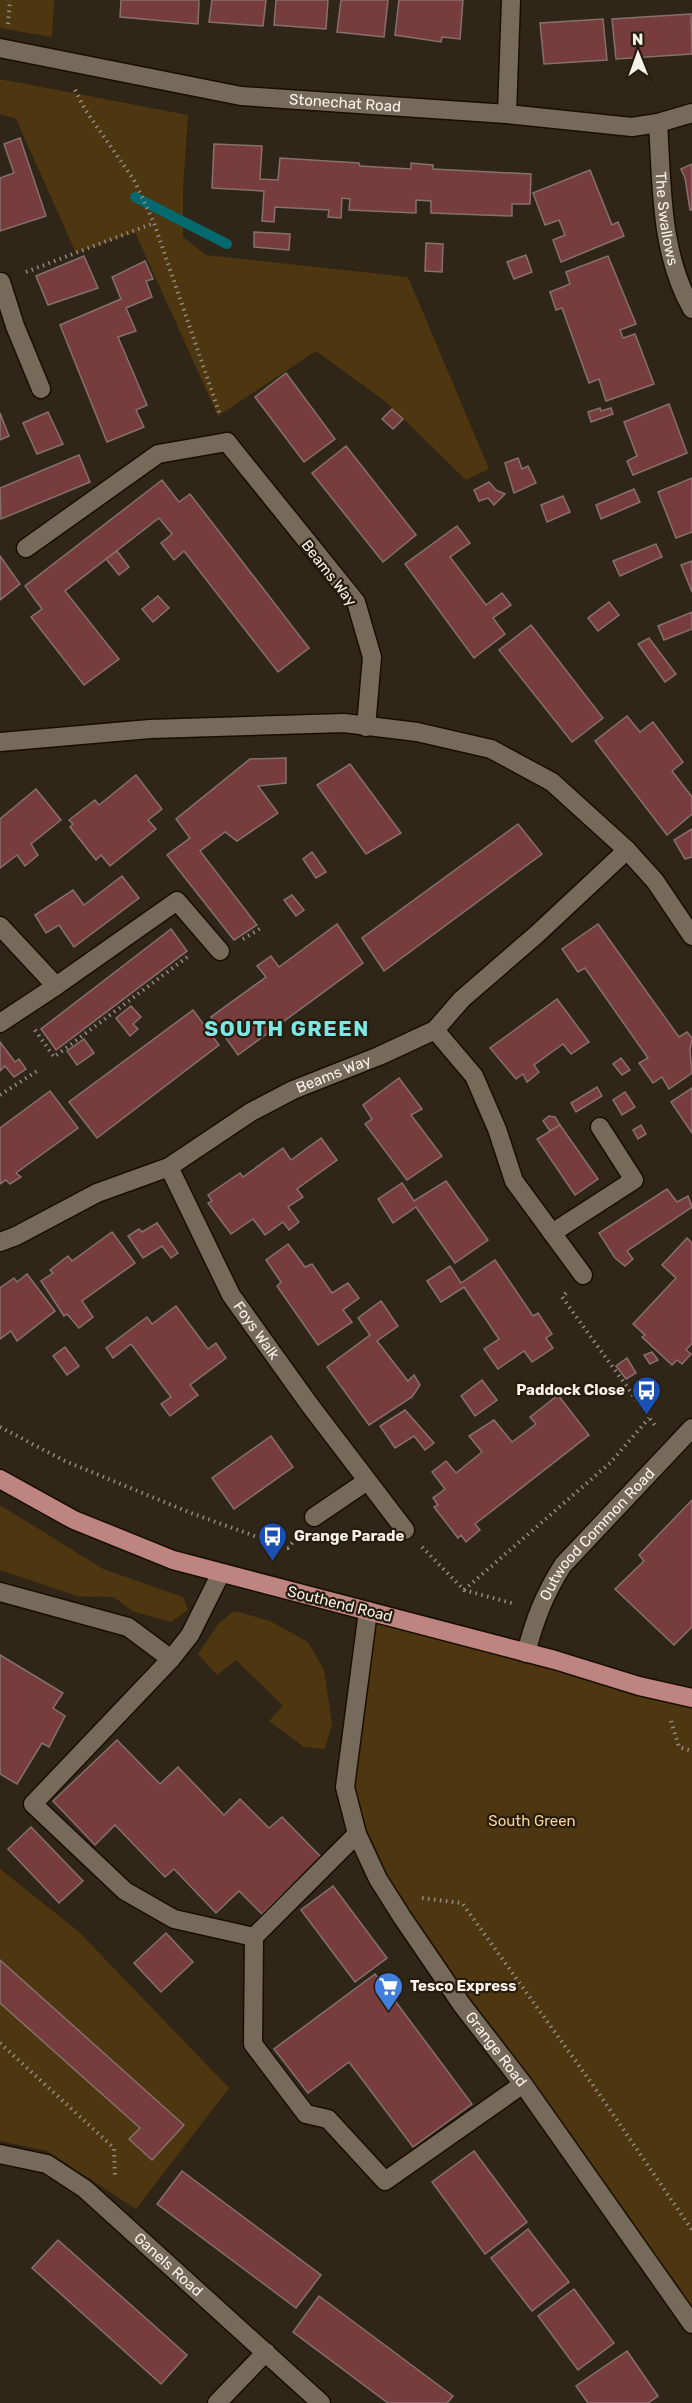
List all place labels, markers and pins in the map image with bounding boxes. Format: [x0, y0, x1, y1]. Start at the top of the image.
bus stop icon: Paddock Close [630, 1374, 662, 1416]
place label: Paddock Close [516, 1381, 625, 1399]
bus stop icon: Grange Parade [257, 1520, 289, 1562]
place label: Grange Parade [294, 1527, 404, 1545]
supermarket icon: Tesco Express [373, 1970, 405, 2012]
place label: Tesco Express [410, 1977, 517, 1995]

